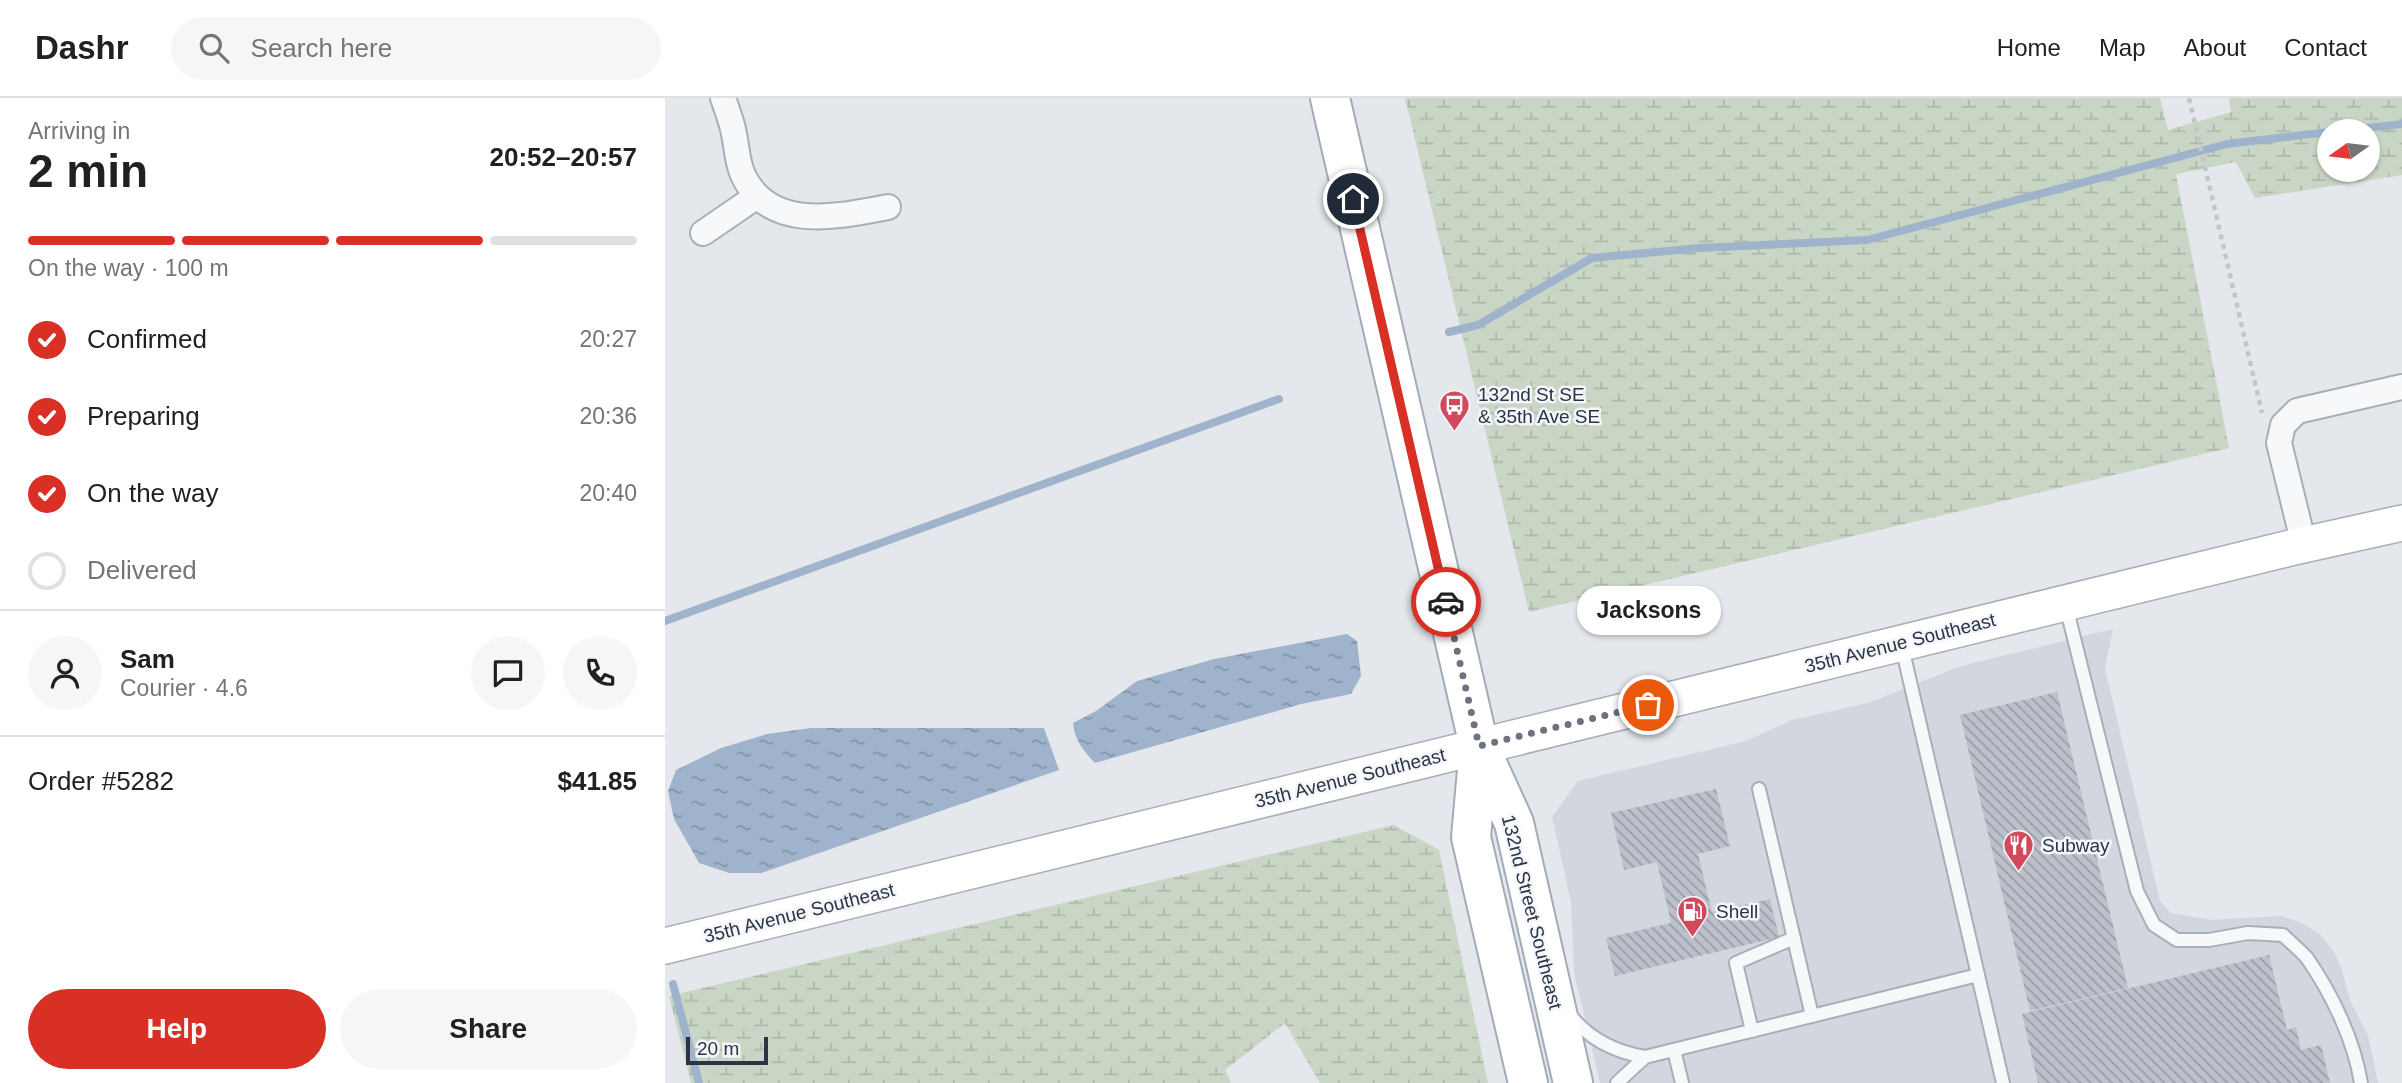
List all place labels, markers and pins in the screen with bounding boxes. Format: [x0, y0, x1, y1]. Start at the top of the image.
pin [1323, 169, 1383, 229]
place label: 132nd St SE & 35th Ave SE [1478, 384, 1600, 427]
bus stop icon: 132nd St SE & 35th Ave SE [1438, 388, 1472, 432]
callout: Jacksons [1576, 586, 1720, 635]
pin [1618, 675, 1678, 735]
restaurant icon: Subway [2002, 828, 2036, 872]
place label: Subway [2042, 835, 2110, 856]
fuel station icon: Shell [1676, 894, 1710, 938]
place label: Shell [1716, 901, 1758, 922]

